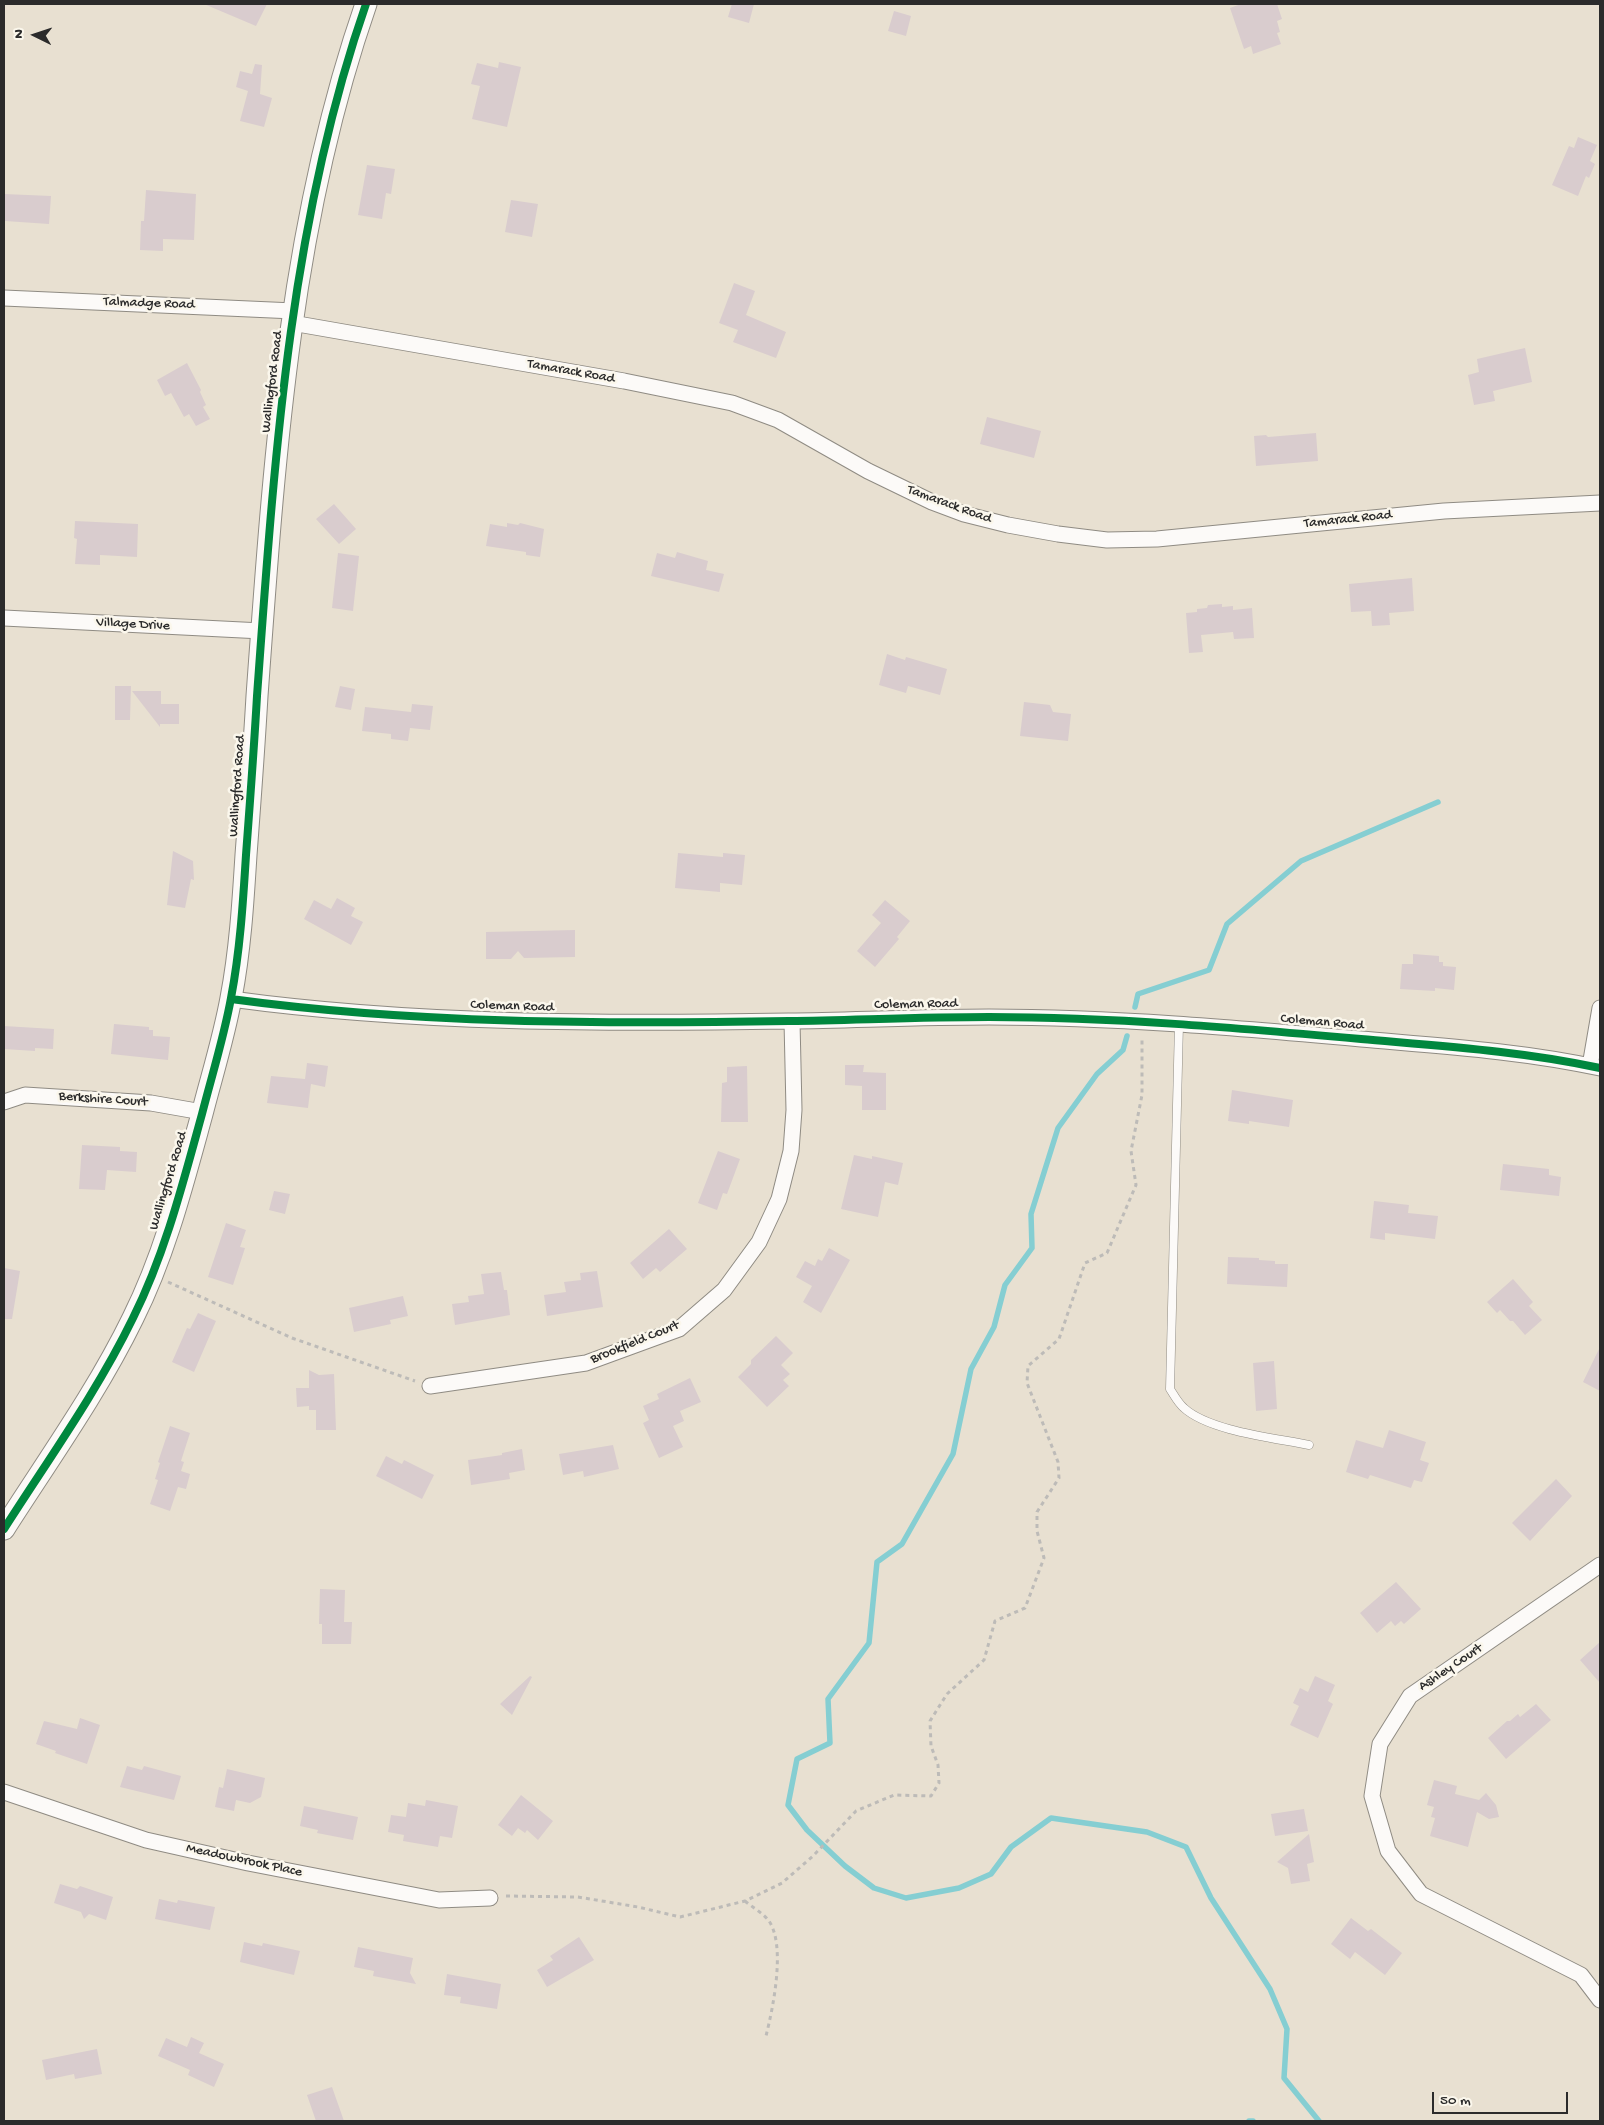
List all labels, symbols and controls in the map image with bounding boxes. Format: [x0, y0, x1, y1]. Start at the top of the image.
north arrow [10, 10, 60, 60]
text: N [11, 29, 28, 39]
street label: Talmadge Road [103, 294, 195, 314]
street label: Wallingford Road [258, 330, 288, 434]
street label: Tamarack Road [526, 356, 616, 388]
street label: Tamarack Road [905, 482, 993, 528]
street label: Tamarack Road [1303, 507, 1393, 533]
street label: Village Drive [96, 615, 170, 635]
street label: Wallingford Road [226, 734, 250, 838]
street label: Coleman Road [874, 996, 958, 1014]
street label: Coleman Road [470, 997, 554, 1017]
street label: Coleman Road [1280, 1011, 1364, 1035]
street label: Berkshire Court [58, 1089, 148, 1111]
street label: Wallingford Road [146, 1130, 192, 1232]
street label: Brookfield Court [588, 1318, 682, 1368]
street label: Ashley Court [1416, 1640, 1486, 1696]
street label: Meadowbrook Place [185, 1841, 303, 1881]
scale bar [1434, 2082, 1570, 2114]
text: 50 m [1440, 2092, 1471, 2110]

